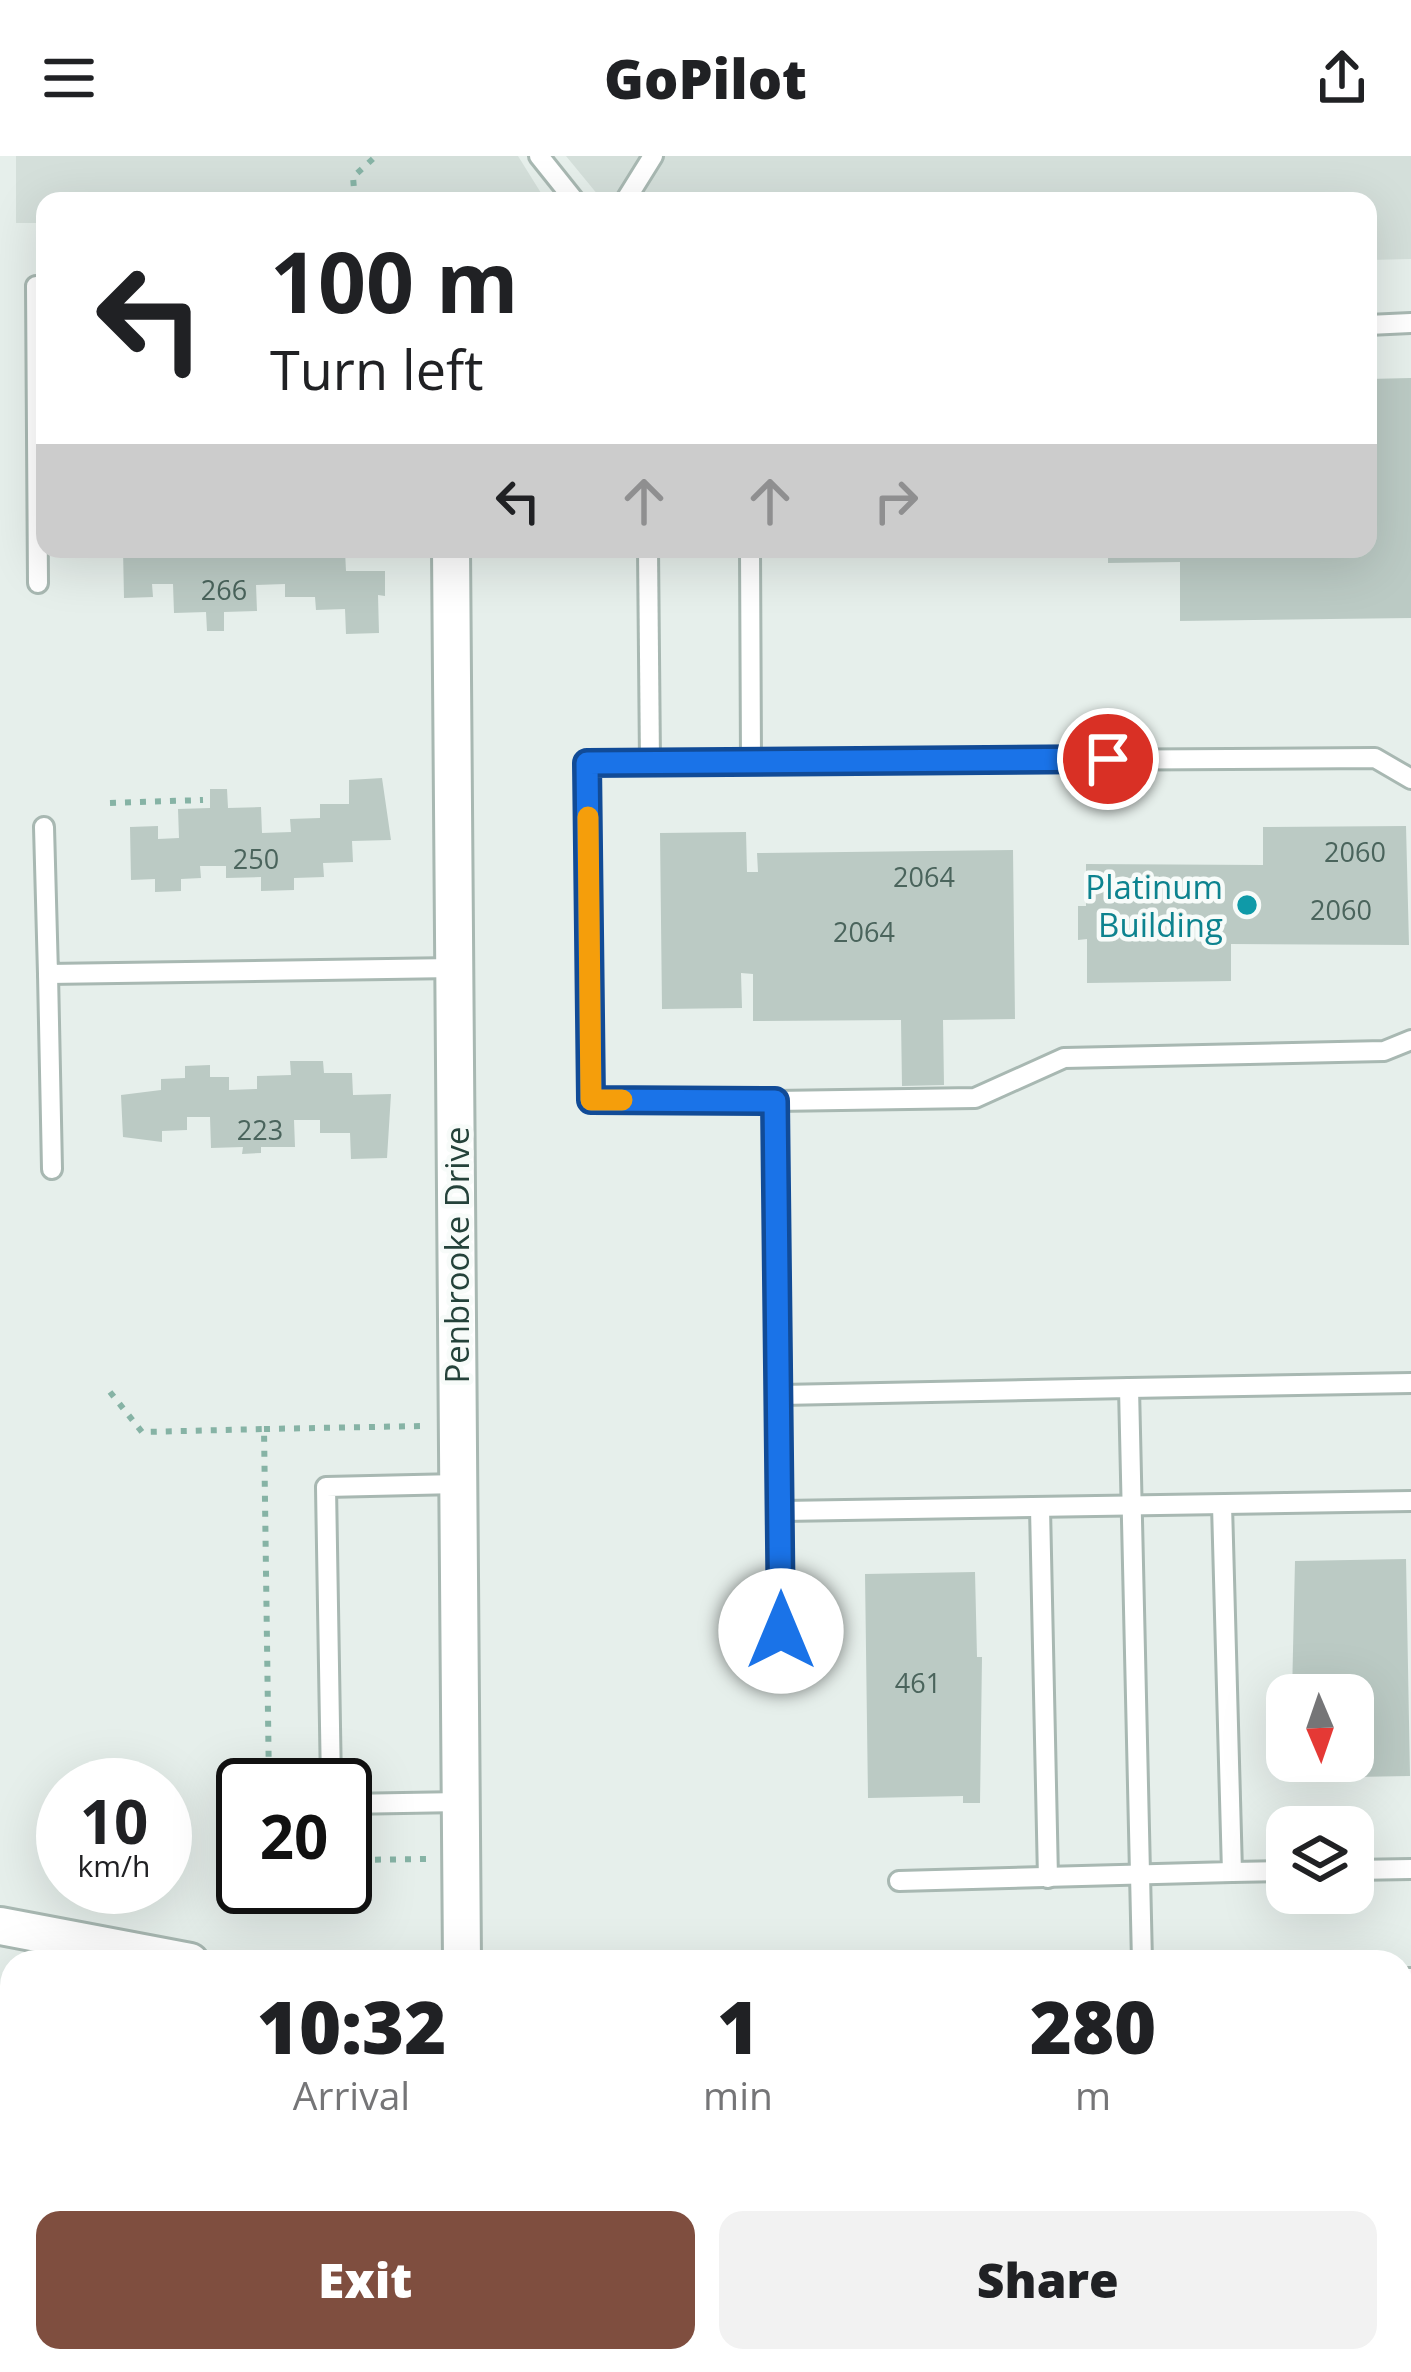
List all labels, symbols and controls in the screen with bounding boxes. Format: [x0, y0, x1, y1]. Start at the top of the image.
text: GoPilot [604, 41, 807, 115]
icon: menu [36, 45, 102, 111]
icon: share [1309, 45, 1375, 111]
text: 100 m [270, 223, 518, 338]
icon: left [72, 240, 228, 396]
text: Turn left [270, 332, 483, 406]
icon: left [485, 468, 551, 534]
icon: ahead [611, 468, 677, 534]
icon: ahead [737, 468, 803, 534]
icon: right [863, 468, 929, 534]
house number: 266 [201, 571, 247, 608]
pin [1057, 708, 1159, 810]
icon: arrive [1075, 726, 1141, 792]
house number: 2060 [1324, 833, 1386, 870]
house number: 250 [233, 840, 279, 877]
house number: 2064 [893, 858, 955, 895]
place label: Platinum Building [1085, 864, 1223, 947]
house number: 2060 [1310, 891, 1372, 928]
marker: Platinum Building [1234, 892, 1260, 918]
house number: 2064 [833, 913, 895, 950]
house number: 223 [237, 1111, 283, 1148]
street label: Penbrooke Drive [434, 1126, 479, 1384]
position arrow [718, 1568, 844, 1694]
house number: 461 [895, 1664, 941, 1701]
north arrow [1266, 1674, 1374, 1782]
map controls [1266, 1674, 1374, 1914]
speed limit sign: 20 [216, 1758, 372, 1914]
text: 10 [80, 1780, 148, 1862]
button: layers [1266, 1806, 1374, 1914]
text: km/h [78, 1845, 150, 1886]
text: 10:32 [257, 1977, 446, 2075]
text: 1 [717, 1977, 759, 2075]
text: 280 [1030, 1977, 1156, 2075]
text: Arrival [293, 2068, 410, 2121]
text: min [703, 2068, 773, 2121]
text: m [1075, 2068, 1111, 2121]
button: Exit [36, 2211, 695, 2349]
button: Share [719, 2211, 1377, 2349]

